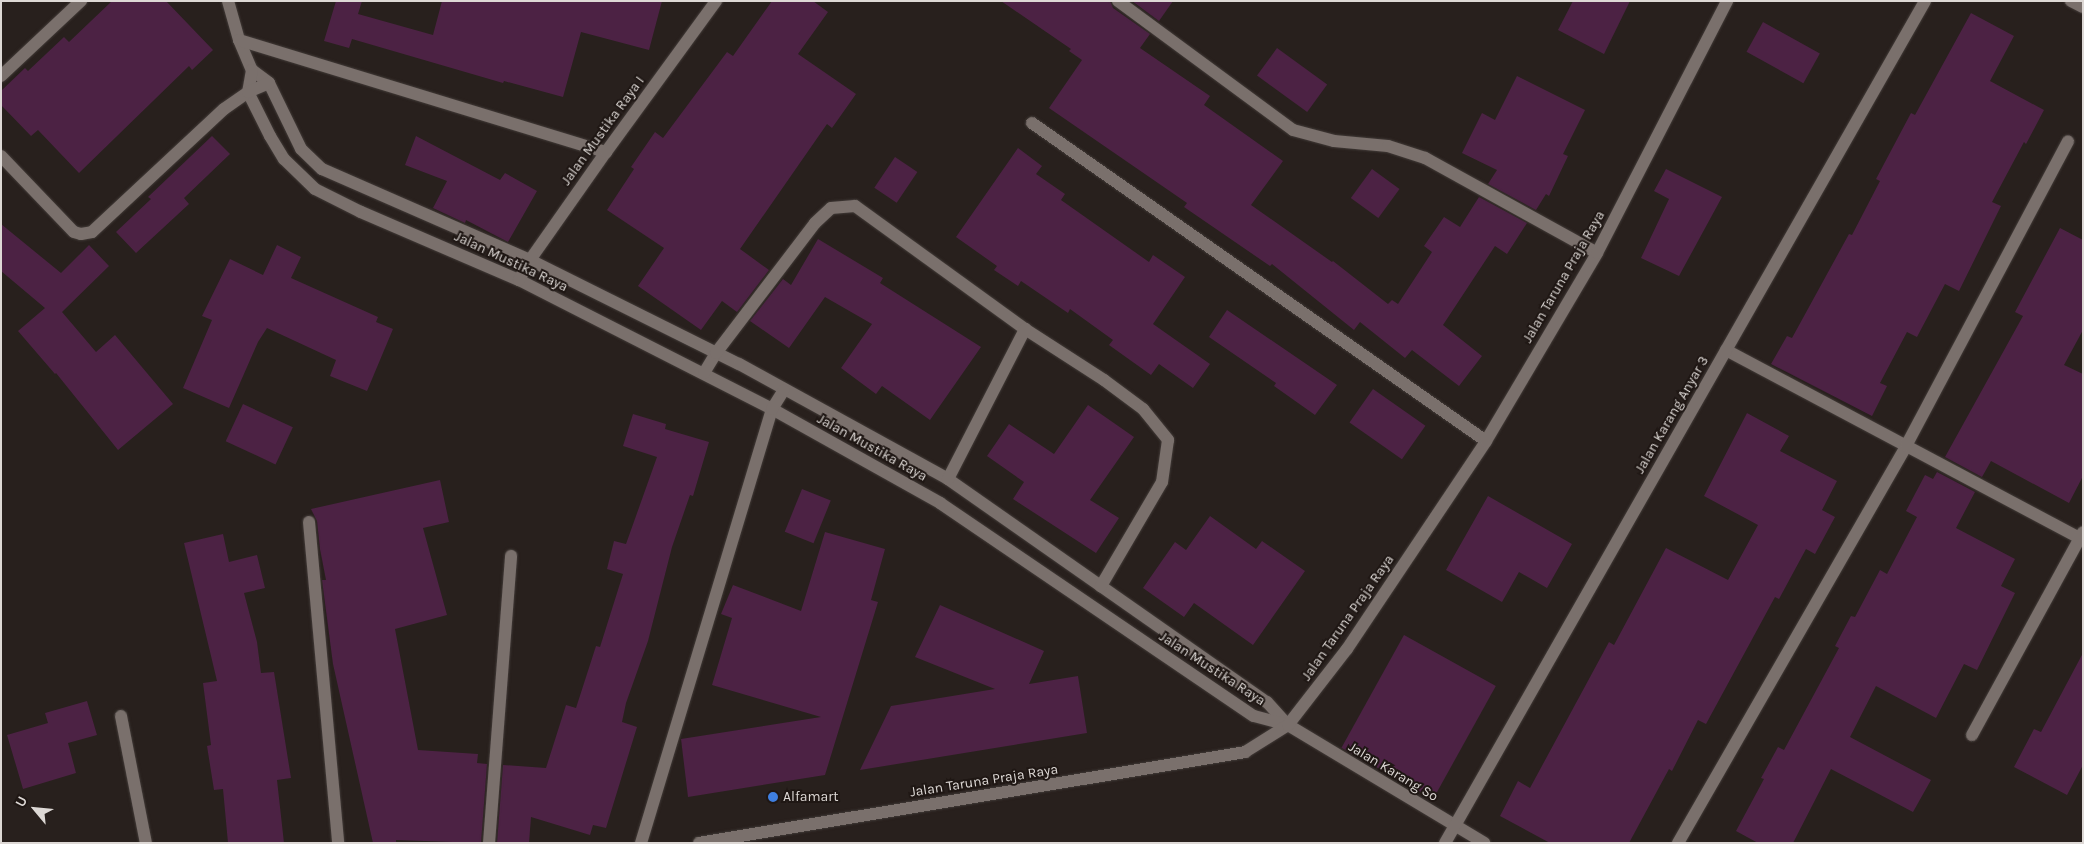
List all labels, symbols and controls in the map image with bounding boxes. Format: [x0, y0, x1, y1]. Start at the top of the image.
street label: Jalan Mustika Raya I [558, 73, 648, 189]
street label: Jalan Taruna Praja Raya [1519, 208, 1609, 346]
street label: Jalan Mustika Raya [452, 228, 570, 296]
street label: Jalan Karang Anyar 3 [1632, 353, 1712, 477]
street label: Jalan Mustika Raya [814, 411, 930, 485]
street label: Jalan Taruna Praja Raya [1298, 552, 1398, 684]
street label: Jalan Mustika Raya [1156, 628, 1268, 710]
street label: Jalan Karang So [1345, 739, 1441, 805]
street label: Jalan Taruna Praja Raya [909, 761, 1059, 801]
north arrow [10, 784, 60, 834]
place label: Alfamart [783, 789, 839, 805]
marker: Alfamart [767, 791, 779, 803]
text: U [12, 793, 31, 810]

